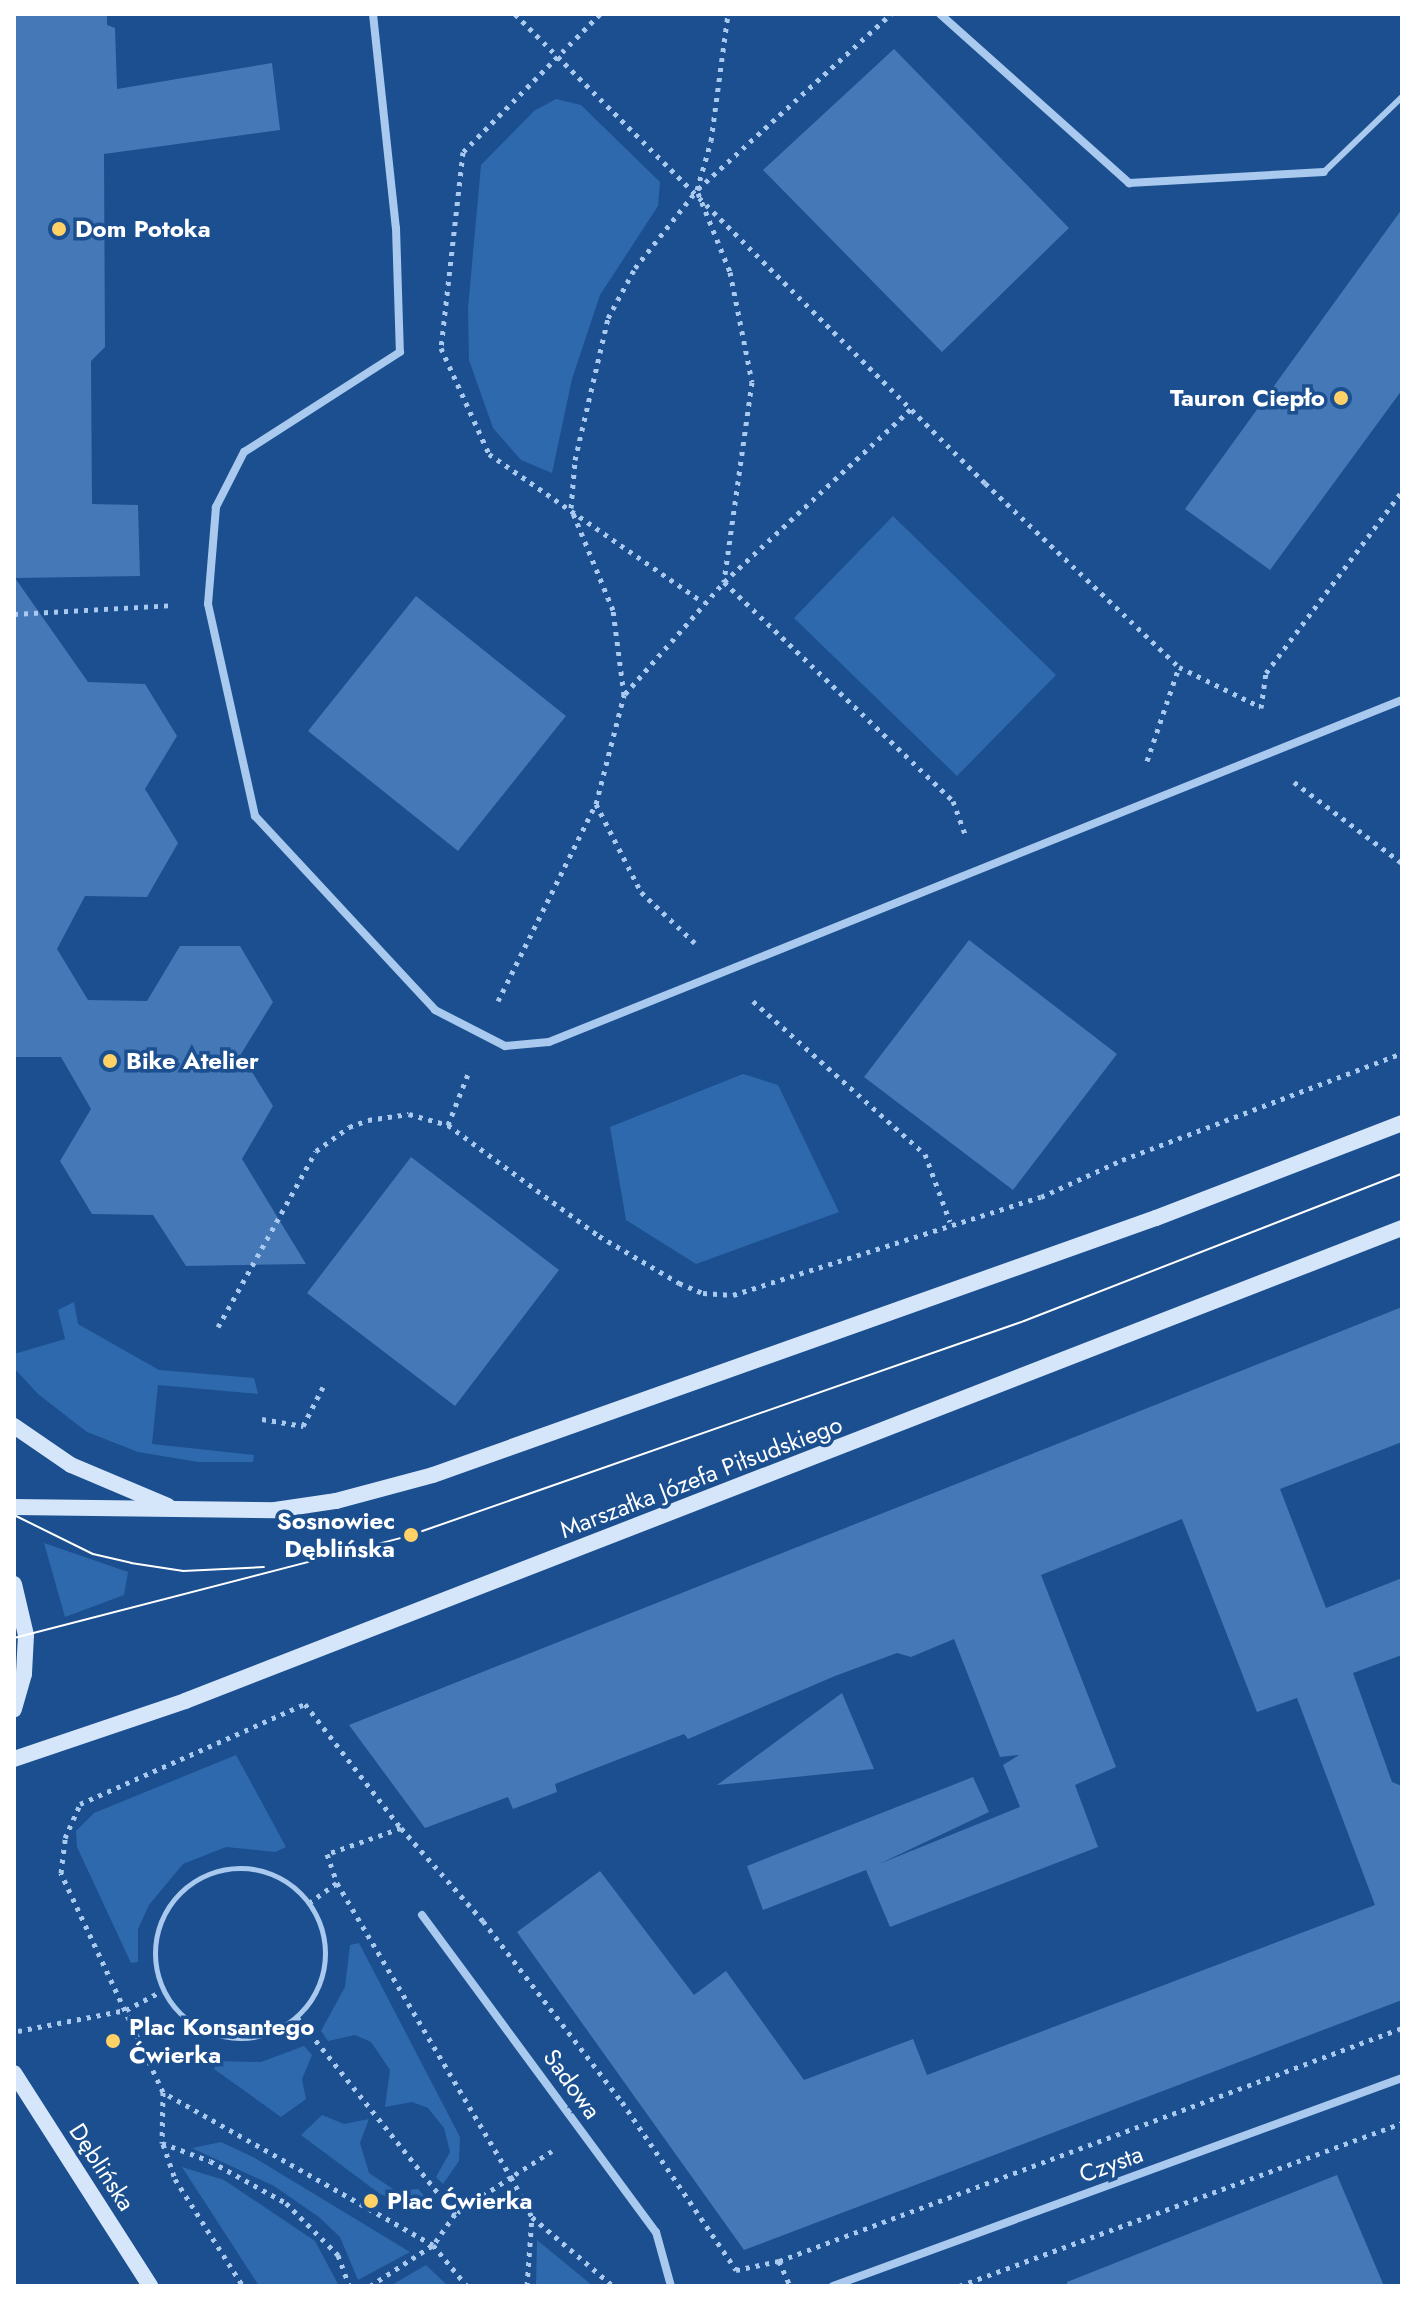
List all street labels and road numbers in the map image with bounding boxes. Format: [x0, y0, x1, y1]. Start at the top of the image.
street label: Marszałka Józefa Piłsudskiego [556, 1410, 846, 1544]
street label: Sadowa [537, 2044, 607, 2124]
street label: Dęblińska [63, 2118, 141, 2216]
street label: Czysta [1075, 2139, 1147, 2189]

